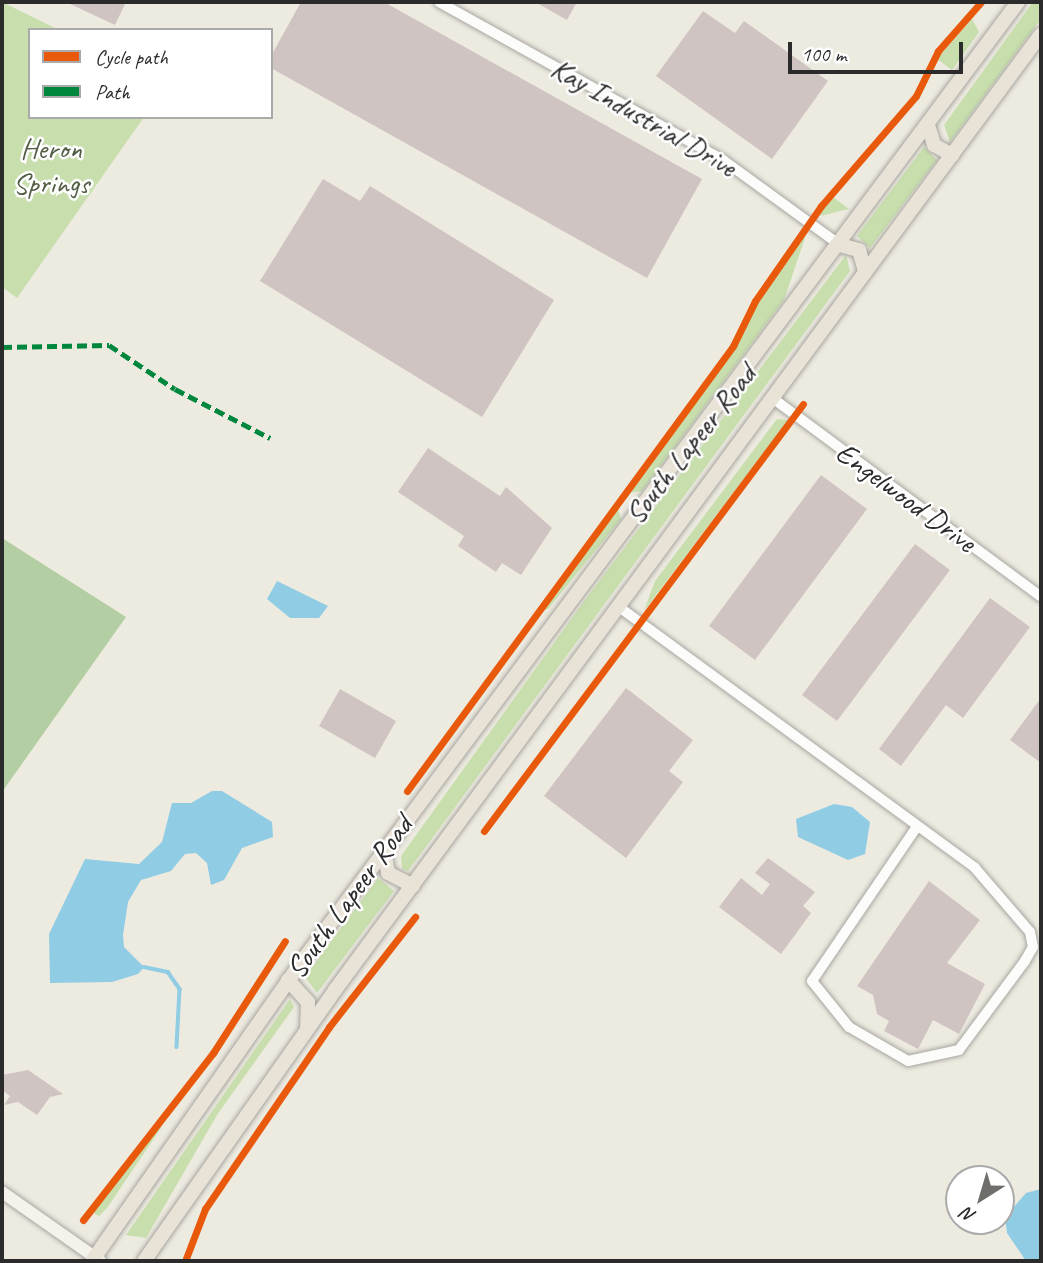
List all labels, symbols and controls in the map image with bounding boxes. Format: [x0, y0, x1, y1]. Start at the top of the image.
legend [28, 28, 273, 119]
scale bar [791, 28, 966, 72]
text: 100 m [801, 41, 846, 67]
text: Cycle path [95, 44, 168, 70]
street label: Kay Industrial Drive [545, 50, 743, 184]
text: Path [95, 79, 130, 105]
park label: Heron Springs [13, 130, 89, 200]
street label: South Lapeer Road [617, 357, 763, 531]
street label: Engelwood Drive [829, 434, 983, 560]
street label: South Lapeer Road [278, 809, 420, 985]
north arrow [945, 1165, 1015, 1235]
text: N [957, 1202, 980, 1228]

